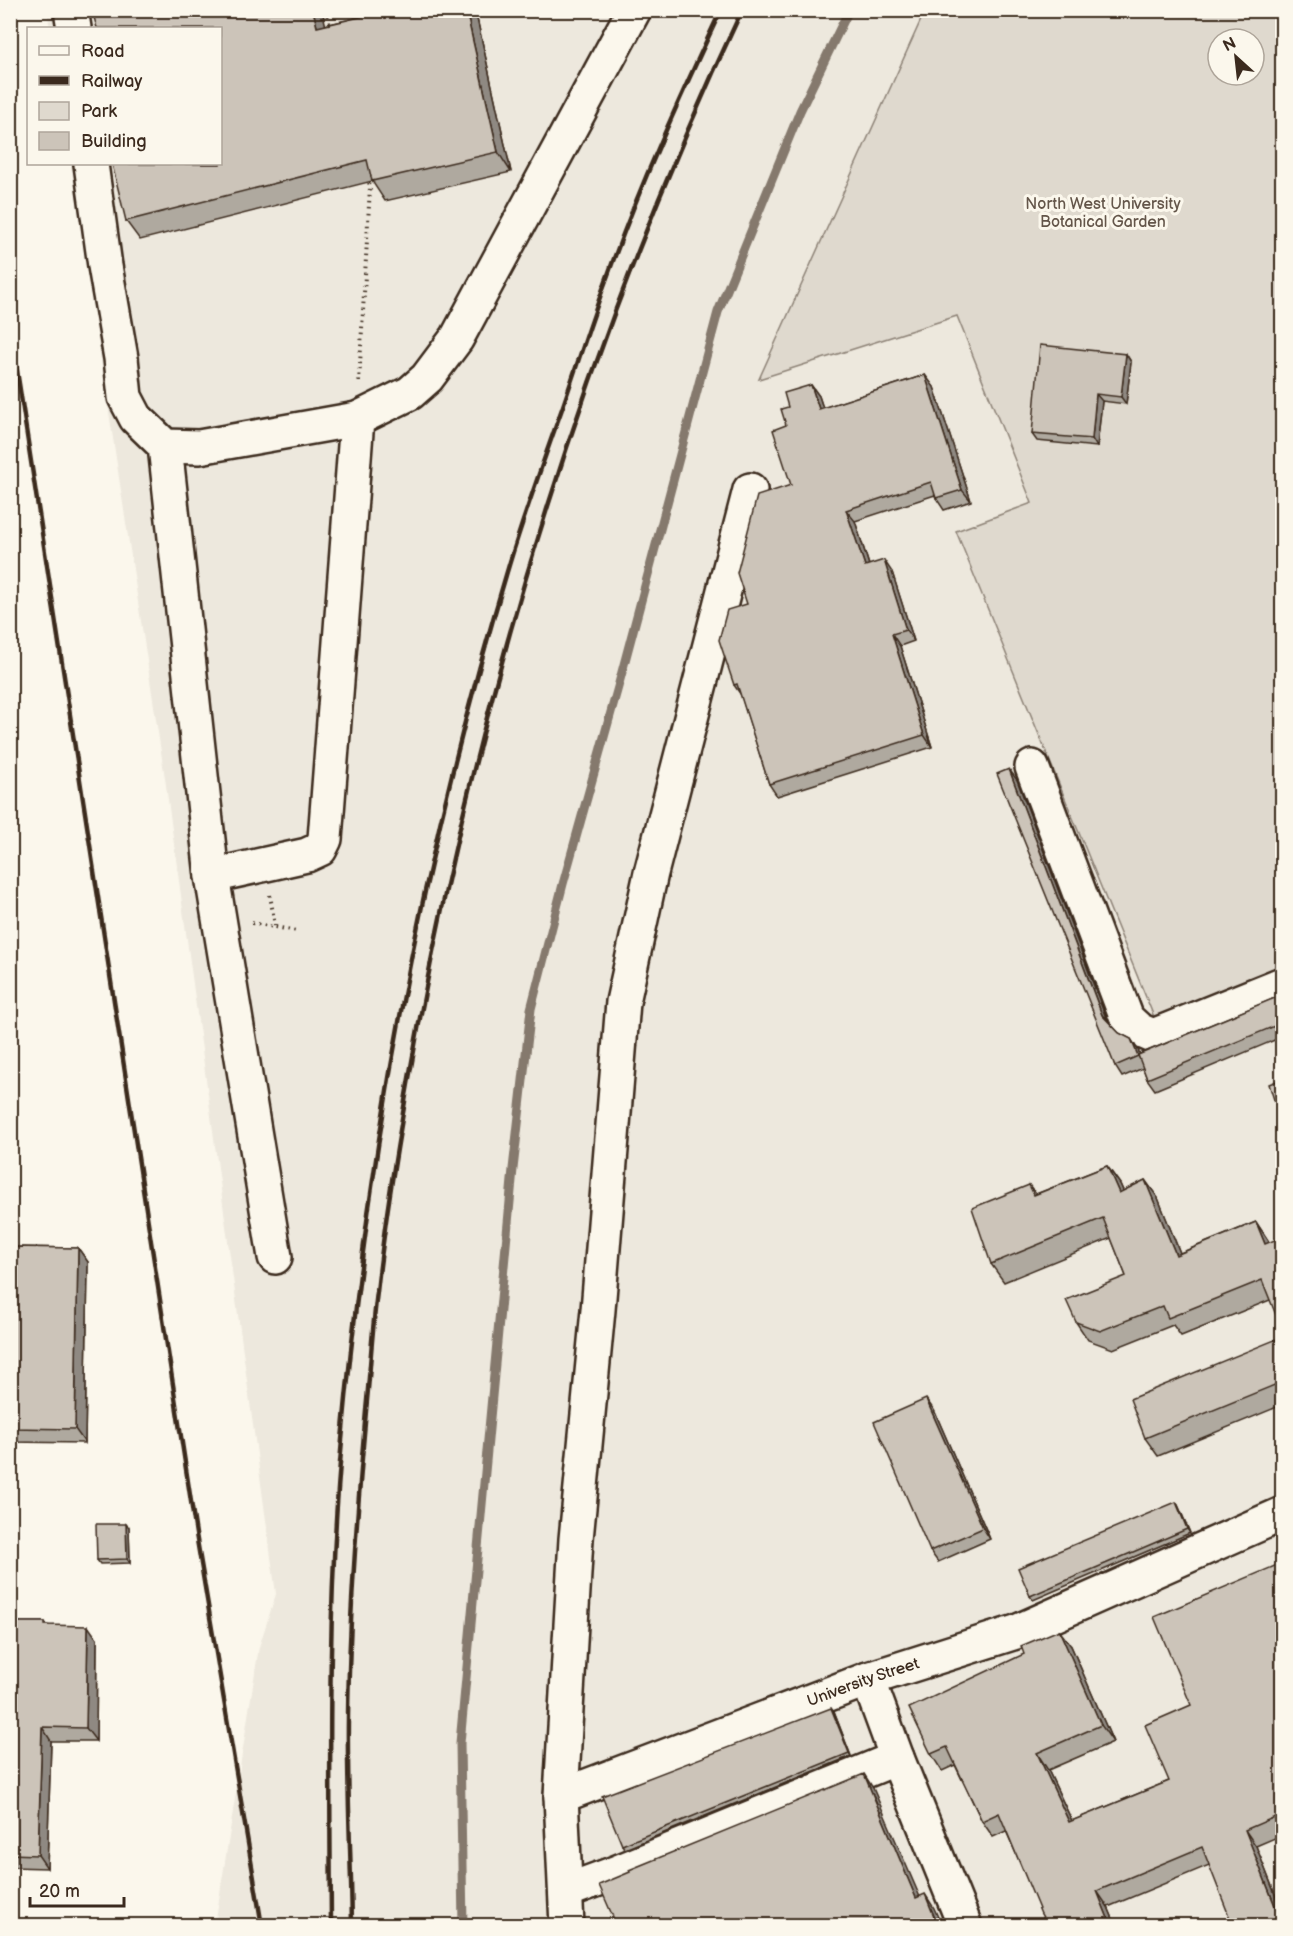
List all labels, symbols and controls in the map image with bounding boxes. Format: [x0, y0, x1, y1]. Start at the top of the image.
legend [27, 27, 222, 165]
north arrow [1206, 27, 1266, 87]
text: N [1220, 34, 1240, 56]
text: Road [81, 41, 125, 62]
text: Railway [81, 71, 143, 92]
text: Park [81, 101, 117, 122]
text: Building [81, 131, 147, 152]
park label: North West University Botanical Garden [1025, 195, 1181, 232]
street label: University Street [804, 1654, 922, 1711]
scale bar [30, 1870, 124, 1908]
text: 20 m [39, 1881, 80, 1902]

